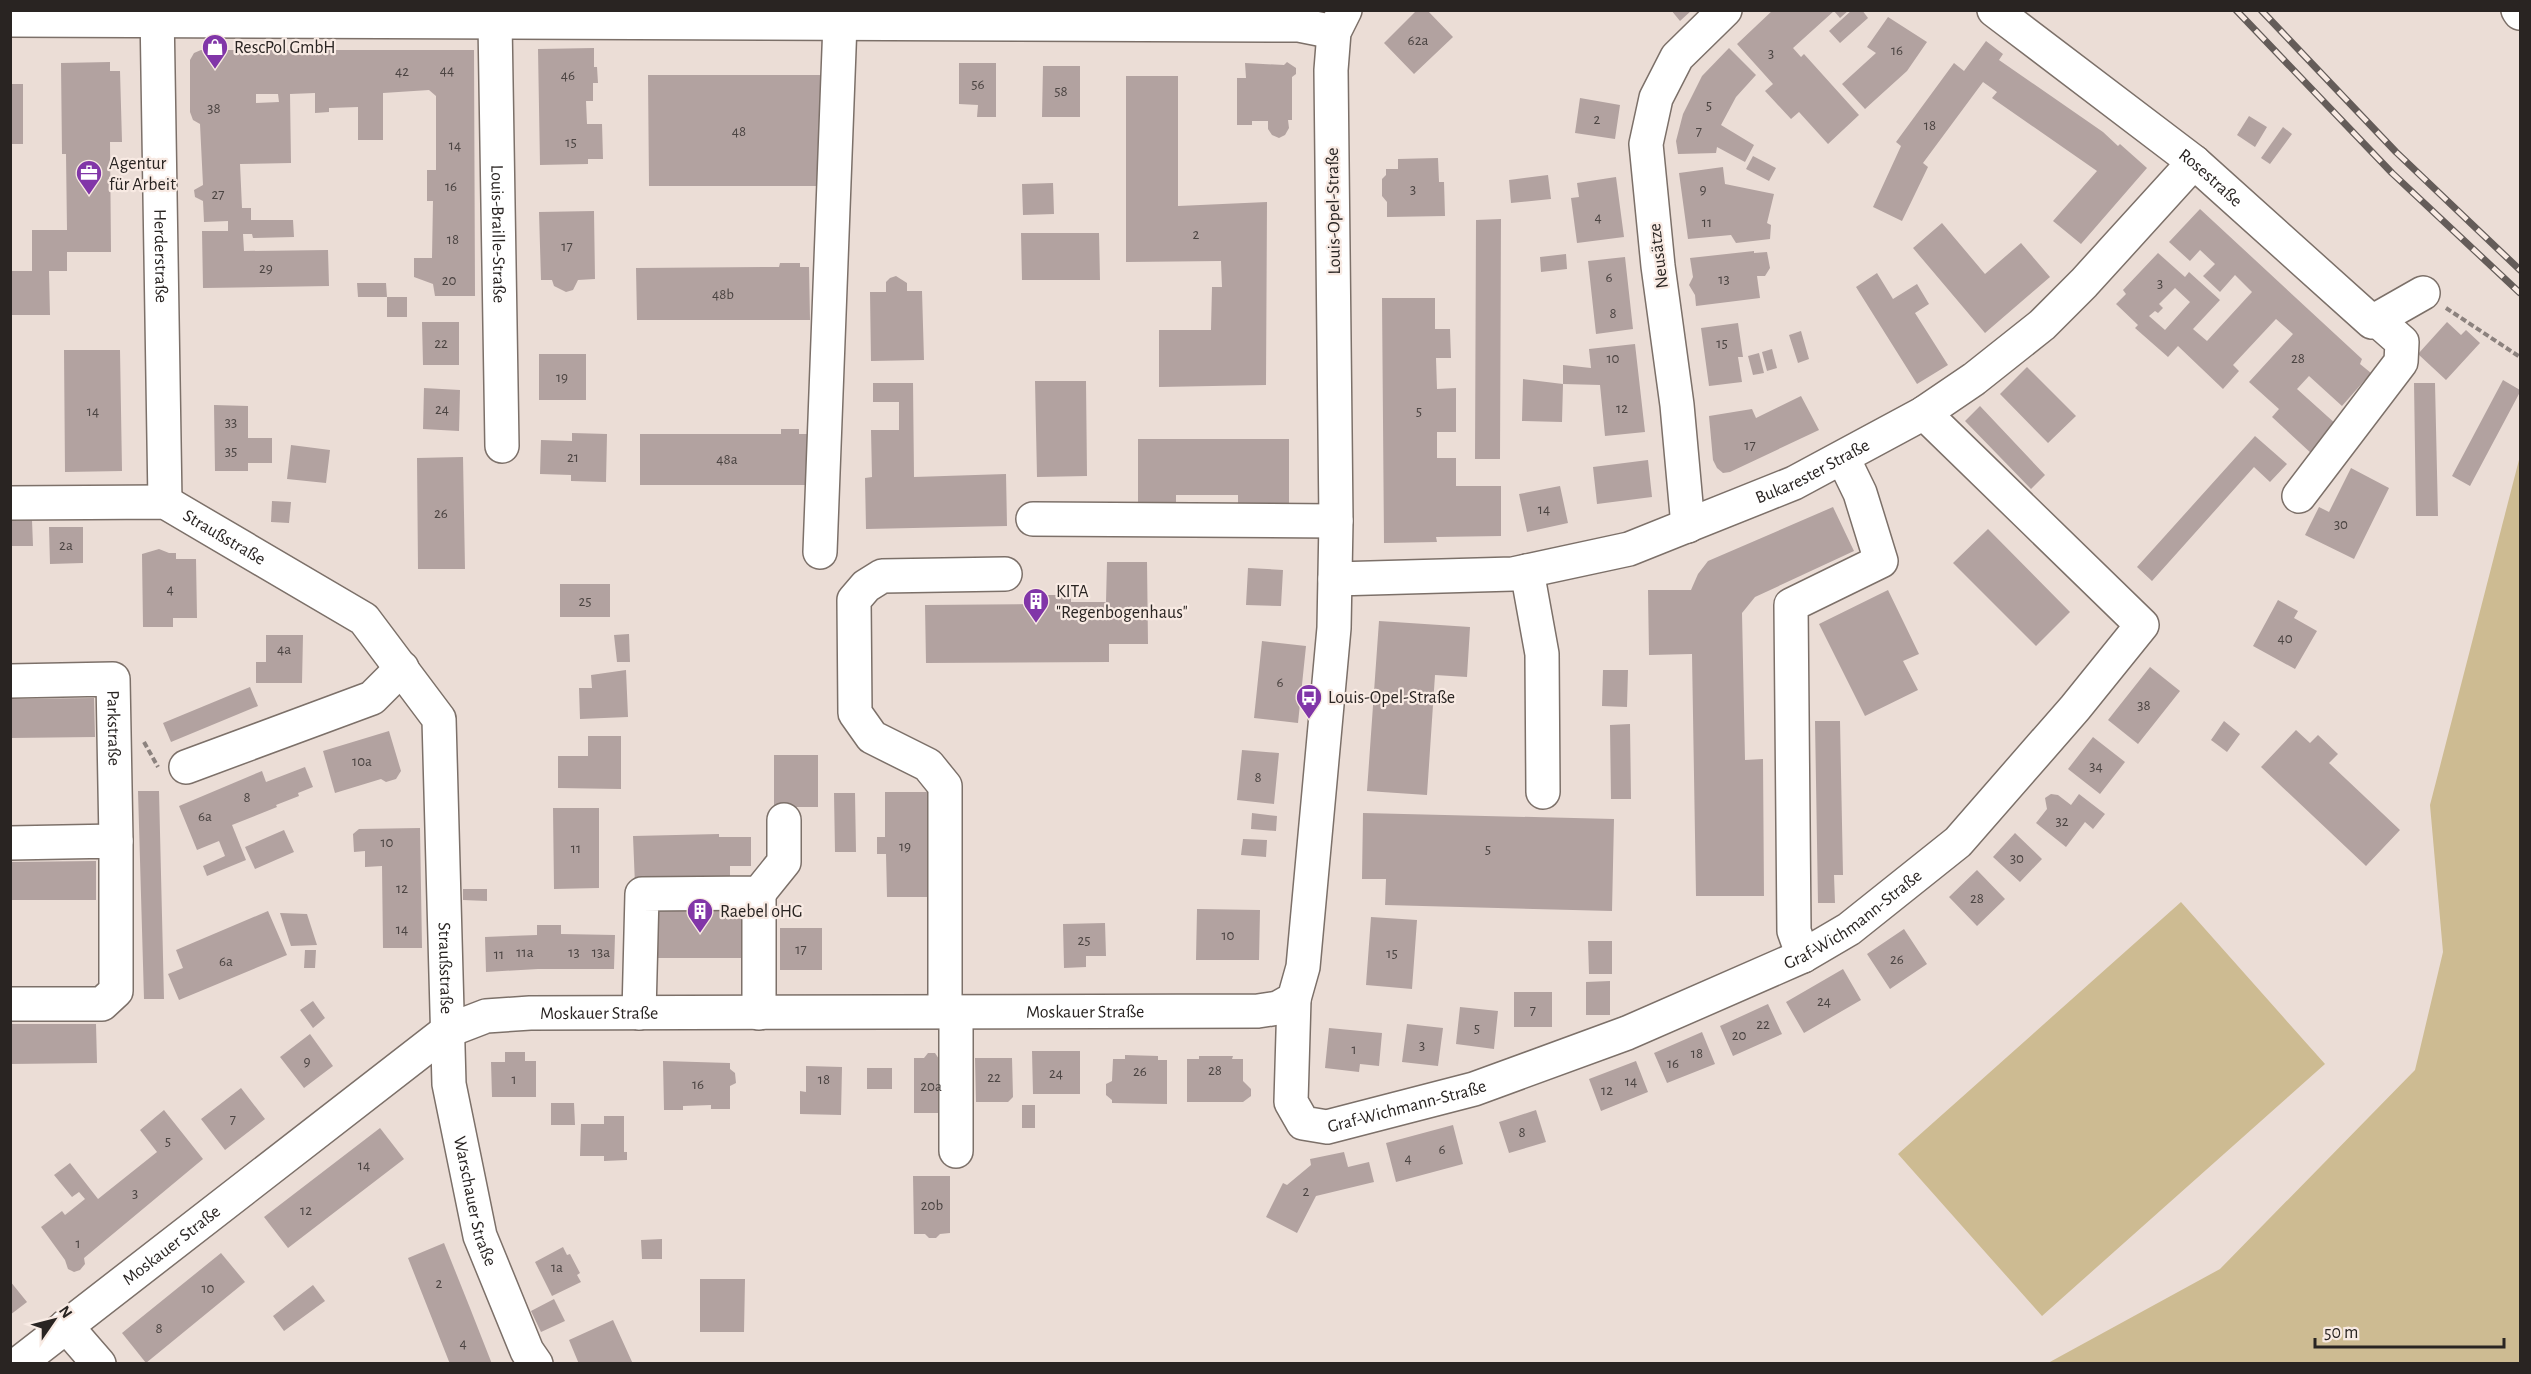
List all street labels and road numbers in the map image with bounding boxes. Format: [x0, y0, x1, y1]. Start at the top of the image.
street label: Rosestraße [2175, 146, 2245, 211]
street label: Louis-Opel-Straße [1324, 147, 1344, 275]
street label: Louis-Braille-Straße [487, 165, 508, 303]
street label: Herderstraße [150, 209, 170, 303]
street label: Neusätze [1646, 222, 1672, 290]
street label: Bukarester Straße [1753, 436, 1873, 507]
street label: Straußstraße [180, 507, 268, 569]
street label: Parkstraße [103, 690, 123, 766]
street label: Graf-Wichmann-Straße [1781, 867, 1926, 973]
street label: Straußstraße [435, 922, 455, 1014]
street label: Moskauer Straße [1026, 1003, 1144, 1022]
street label: Moskauer Straße [540, 1005, 658, 1023]
street label: Graf-Wichmann-Straße [1326, 1077, 1489, 1136]
street label: Warschauer Straße [450, 1135, 499, 1269]
street label: Moskauer Straße [120, 1202, 224, 1289]

